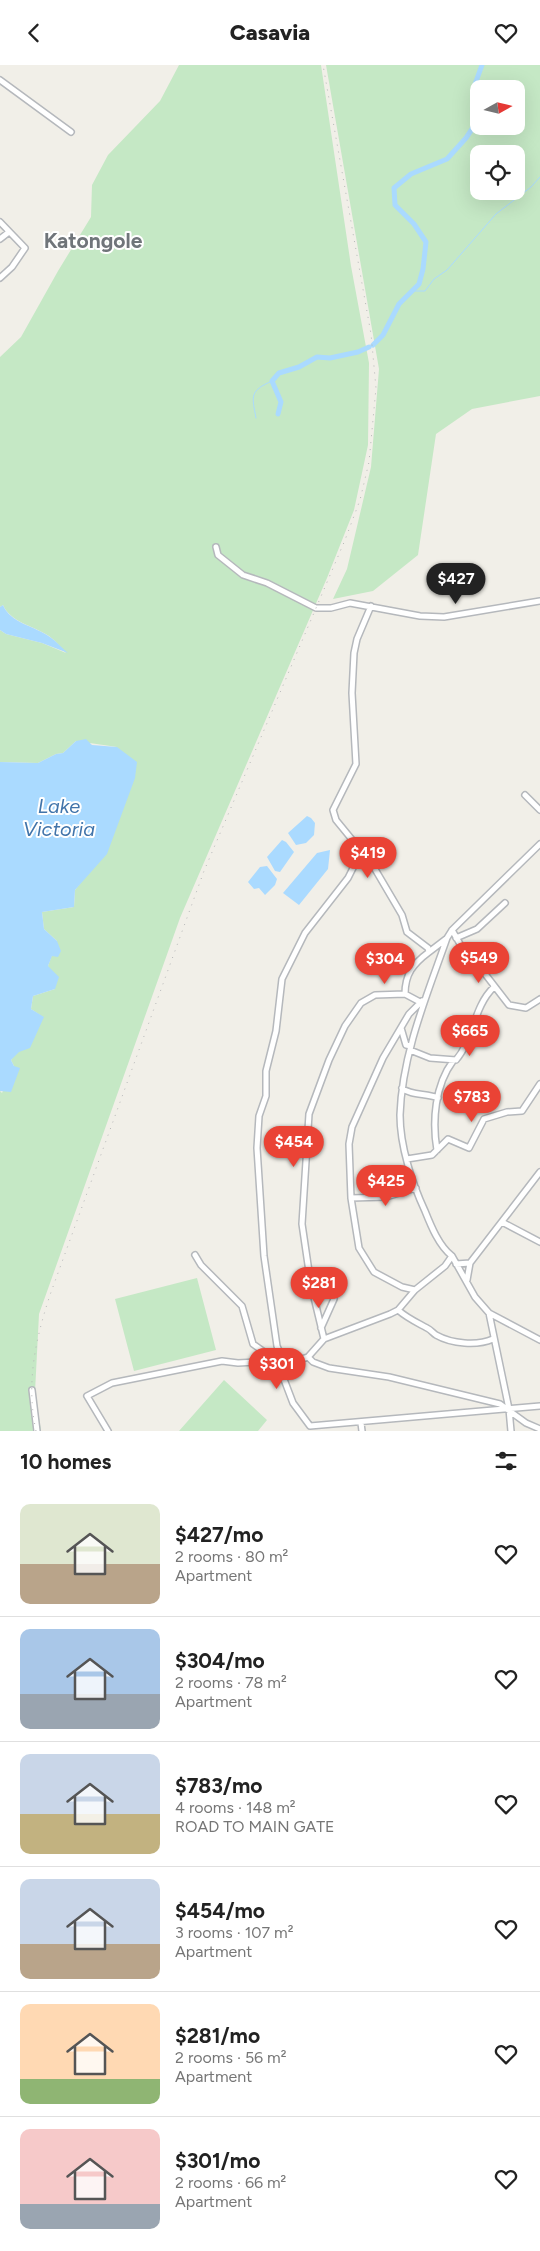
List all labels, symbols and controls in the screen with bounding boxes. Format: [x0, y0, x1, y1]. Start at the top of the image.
icon: back [20, 19, 48, 47]
text: Casavia [230, 19, 310, 46]
icon: heart [492, 19, 520, 47]
north arrow [470, 80, 525, 135]
map controls [470, 80, 525, 200]
button: locate [470, 145, 525, 200]
district label: Katongole [44, 228, 143, 253]
pin: $427 [426, 563, 486, 605]
text: $427 [437, 569, 475, 588]
water label: Lake Victoria [23, 794, 95, 841]
pin: $419 [338, 837, 398, 879]
text: $419 [350, 843, 386, 862]
pin: $549 [449, 941, 509, 984]
pin: $304 [355, 943, 415, 985]
text: $549 [460, 948, 498, 967]
text: $304 [366, 949, 404, 968]
pin: $665 [440, 1015, 500, 1057]
text: $665 [452, 1021, 488, 1040]
pin: $783 [442, 1081, 502, 1123]
text: $783 [454, 1087, 490, 1106]
pin: $454 [264, 1125, 324, 1168]
text: $454 [275, 1132, 313, 1151]
pin: $425 [356, 1165, 416, 1207]
text: $425 [367, 1171, 405, 1190]
pin: $281 [289, 1267, 349, 1309]
text: $281 [302, 1273, 336, 1292]
pin: $301 [247, 1347, 307, 1390]
text: $301 [260, 1354, 294, 1373]
icon: filters [492, 1447, 520, 1475]
text: 10 homes [20, 1449, 111, 1474]
text: $427/mo [175, 1522, 263, 1547]
icon: home [60, 1524, 120, 1584]
icon: heart [492, 1540, 520, 1568]
text: 2 rooms · 80 m² [175, 1547, 288, 1566]
text: Apartment [175, 1566, 252, 1585]
text: $304/mo [175, 1648, 265, 1673]
icon: home [60, 1649, 120, 1709]
icon: heart [492, 1665, 520, 1693]
text: 2 rooms · 78 m² [175, 1673, 287, 1692]
text: Apartment [175, 1692, 252, 1711]
text: $783/mo [175, 1773, 262, 1798]
icon: home [60, 1774, 120, 1834]
icon: heart [492, 1790, 520, 1818]
text: 4 rooms · 148 m² [175, 1798, 296, 1817]
text: ROAD TO MAIN GATE [175, 1817, 334, 1836]
text: $454/mo [175, 1898, 265, 1923]
icon: home [60, 1899, 120, 1959]
icon: heart [492, 1915, 520, 1943]
text: 3 rooms · 107 m² [175, 1923, 293, 1942]
text: Apartment [175, 1942, 252, 1961]
text: $281/mo [175, 2023, 260, 2048]
icon: home [60, 2024, 120, 2084]
icon: heart [492, 2040, 520, 2068]
text: 2 rooms · 56 m² [175, 2048, 287, 2067]
text: Apartment [175, 2067, 252, 2086]
text: $301/mo [175, 2148, 260, 2173]
icon: home [60, 2149, 120, 2209]
icon: heart [492, 2165, 520, 2193]
text: 2 rooms · 66 m² [175, 2173, 286, 2192]
text: Apartment [175, 2192, 252, 2211]

